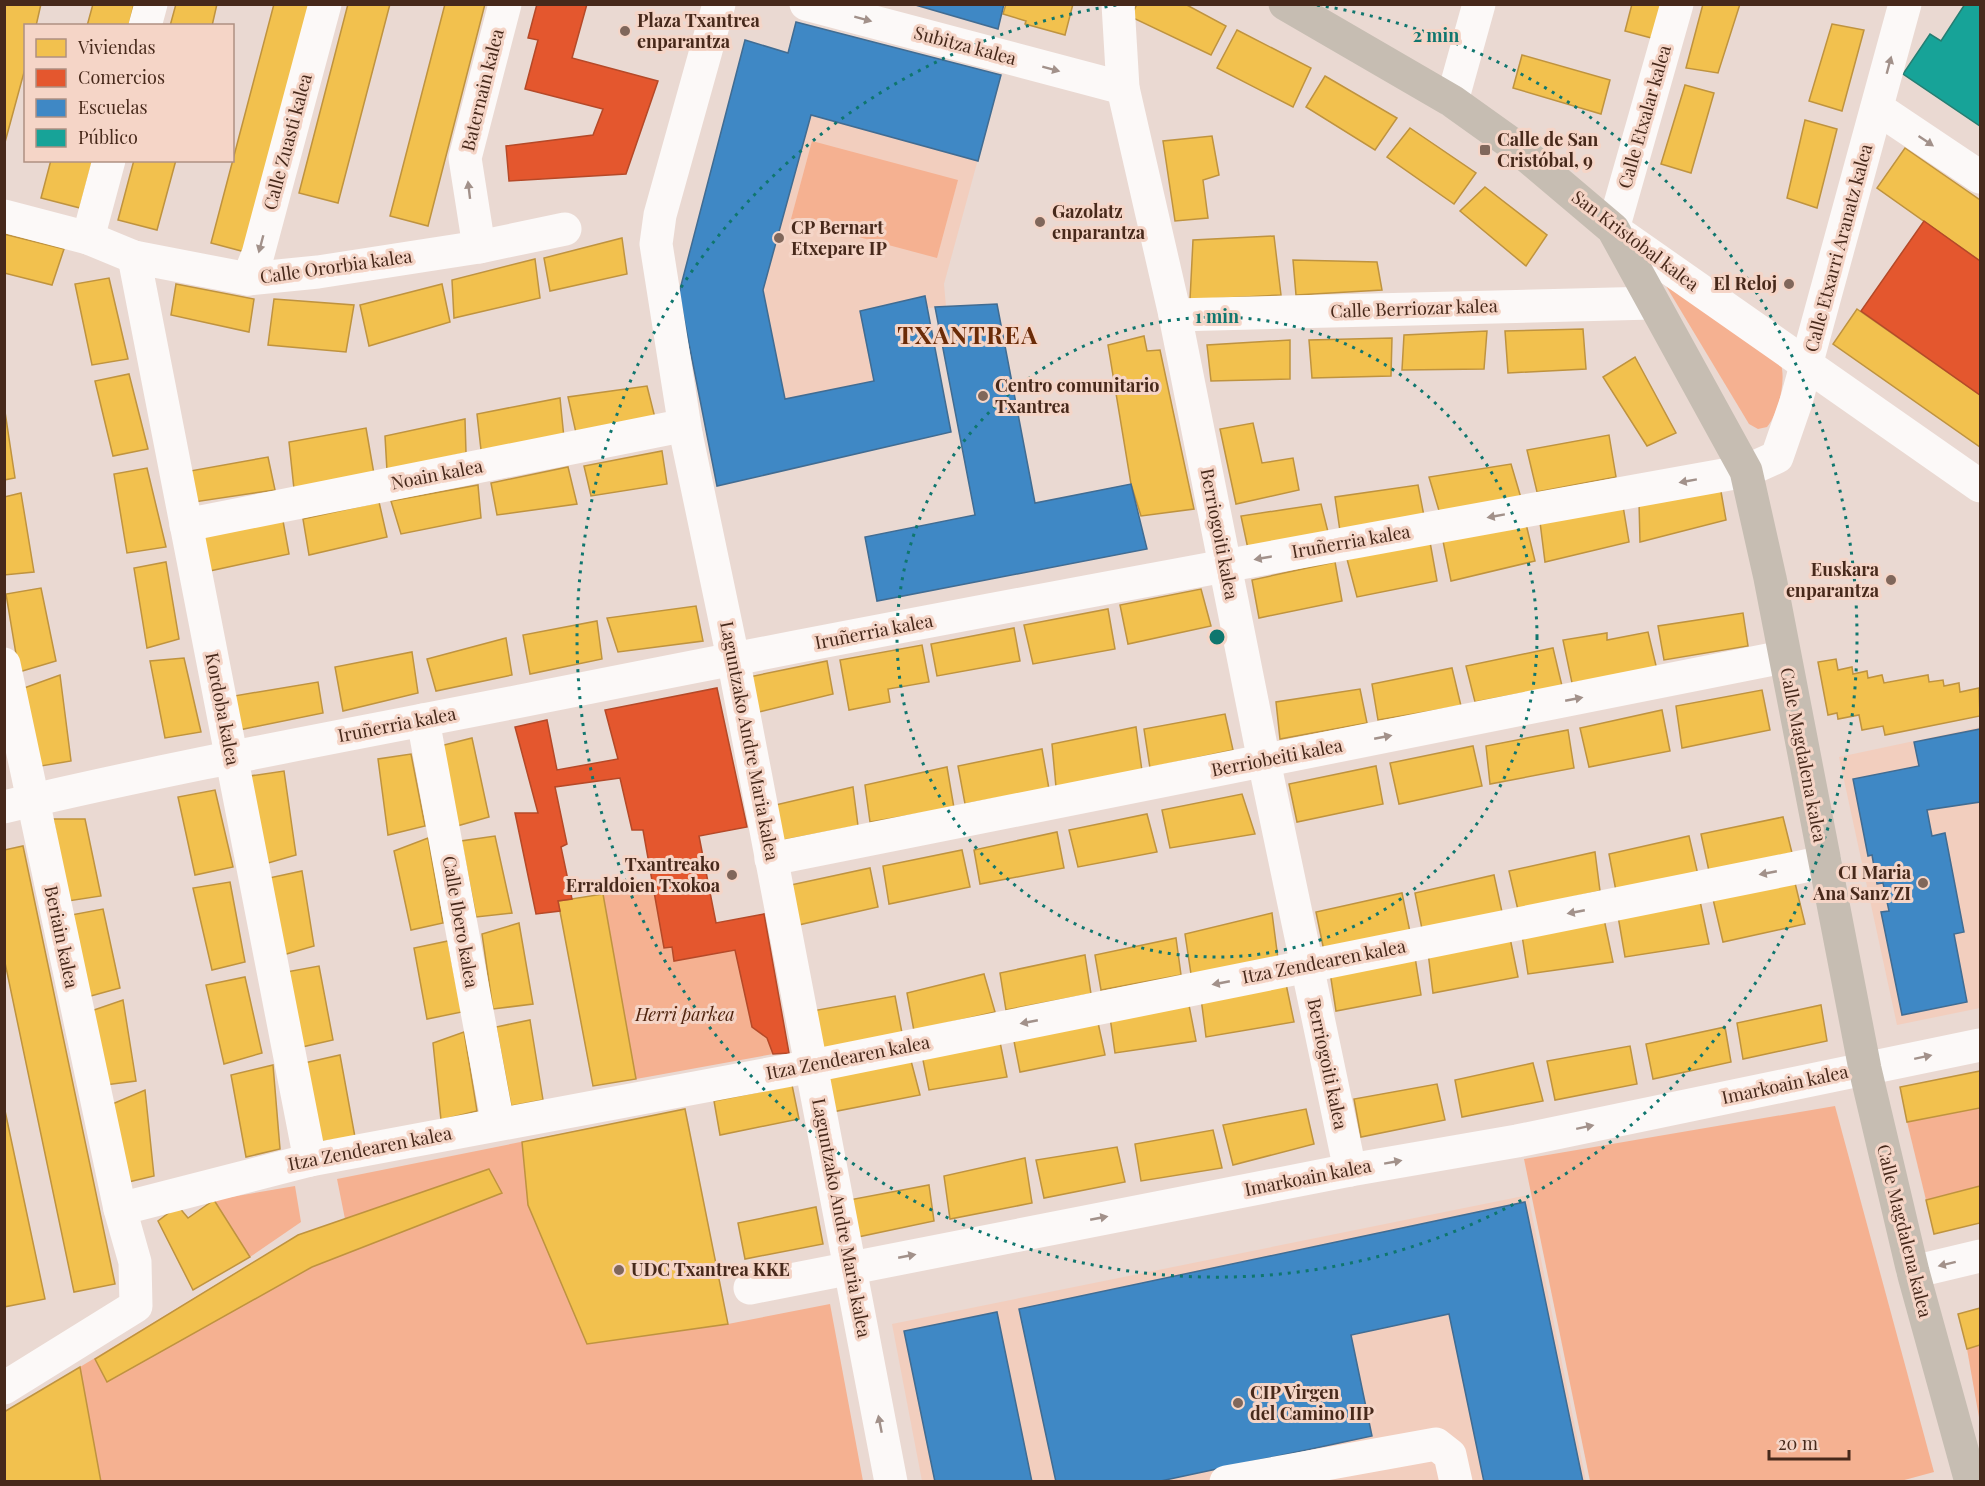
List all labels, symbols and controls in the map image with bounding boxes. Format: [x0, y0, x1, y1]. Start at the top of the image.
place label: Plaza Txantrea enparantza [637, 8, 760, 53]
one-way arrow [853, 15, 872, 25]
street label: Subitza kalea [911, 20, 1019, 70]
text: 2 min [1413, 23, 1459, 47]
legend [24, 24, 234, 162]
marker: Plaza Txantrea enparantza [618, 24, 632, 38]
street label: Baternain kalea [455, 26, 509, 153]
text: Viviendas [77, 35, 156, 59]
street label: Calle Etxalar kalea [1612, 42, 1676, 191]
one-way arrow [1885, 56, 1894, 74]
text: Comercios [78, 65, 165, 89]
one-way arrow [1042, 65, 1060, 74]
street label: Calle Zuasti kalea [257, 71, 317, 213]
text: Escuelas [78, 95, 147, 119]
text: Público [78, 125, 138, 149]
place label: Calle de San Cristóbal, 9 [1497, 127, 1598, 172]
one-way arrow [1917, 135, 1934, 146]
street label: Calle Etxarri Aranatz kalea [1799, 141, 1877, 354]
marker: Calle de San Cristóbal, 9 [1478, 143, 1492, 157]
one-way arrow [465, 180, 474, 199]
street label: San Kristobal kalea [1567, 185, 1704, 296]
place label: Gazolatz enparantza [1052, 199, 1146, 244]
place label: CP Bernart Etxepare IP [791, 215, 887, 260]
marker: Gazolatz enparantza [1033, 215, 1047, 229]
marker: CP Bernart Etxepare IP [772, 231, 786, 245]
one-way arrow [255, 234, 265, 253]
street label: Calle Ororbia kalea [258, 243, 414, 289]
place label: El Reloj [1713, 271, 1777, 295]
marker: El Reloj [1782, 277, 1796, 291]
street label: Calle Berriozar kalea [1330, 293, 1498, 323]
text: 1 min [1195, 304, 1239, 328]
district label: TXANTREA [897, 318, 1039, 350]
place label: Centro comunitario Txantrea [995, 373, 1159, 418]
marker: Centro comunitario Txantrea [976, 389, 990, 403]
street label: Noain kalea [389, 453, 485, 495]
street label: Berriogoiti kalea [1195, 466, 1244, 602]
one-way arrow [1678, 477, 1697, 486]
one-way arrow [1487, 512, 1506, 521]
street label: Iruñerria kalea [1290, 519, 1412, 563]
one-way arrow [1253, 554, 1272, 563]
place label: Euskara enparantza [1786, 557, 1880, 602]
marker: Euskara enparantza [1884, 573, 1898, 587]
street label: Iruñerria kalea [813, 608, 935, 654]
street label: Laguntzako Andre Maria kalea [715, 619, 785, 863]
centre of rings [1207, 627, 1227, 647]
street label: Kordoba kalea [200, 650, 246, 767]
street label: Calle Magdalena kalea [1775, 665, 1833, 844]
one-way arrow [1565, 694, 1584, 703]
street label: Iruñerria kalea [336, 701, 458, 747]
one-way arrow [1373, 732, 1392, 741]
street label: Berriobeiti kalea [1209, 733, 1345, 782]
place label: Txantreako Erraldoien Txokoa [566, 852, 721, 897]
street label: Calle Ibero kalea [438, 854, 484, 990]
place label: CI Maria Ana Sanz ZI [1812, 860, 1912, 905]
marker: Txantreako Erraldoien Txokoa [725, 868, 739, 882]
one-way arrow [1758, 869, 1777, 878]
marker: CI Maria Ana Sanz ZI [1916, 876, 1930, 890]
street label: Beriain kalea [39, 883, 85, 990]
one-way arrow [1567, 908, 1586, 917]
street label: Itza Zendearen kalea [1240, 933, 1408, 989]
one-way arrow [1211, 979, 1230, 988]
street label: Berriogoiti kalea [1302, 996, 1354, 1131]
park label: Herri parkea [634, 1002, 735, 1026]
one-way arrow [1020, 1018, 1039, 1027]
street label: Itza Zendearen kalea [764, 1029, 932, 1085]
one-way arrow [1913, 1052, 1932, 1061]
street label: Imarkoain kalea [1719, 1059, 1850, 1109]
street label: Laguntzako Andre Maria kalea [807, 1096, 877, 1340]
street label: Itza Zendearen kalea [286, 1120, 454, 1176]
one-way arrow [1576, 1122, 1595, 1131]
street label: Calle Magdalena kalea [1872, 1142, 1938, 1320]
street label: Imarkoain kalea [1242, 1153, 1373, 1201]
one-way arrow [1384, 1157, 1403, 1166]
one-way arrow [1089, 1213, 1108, 1222]
one-way arrow [898, 1251, 917, 1260]
place label: UDC Txantrea KKE [631, 1257, 790, 1281]
one-way arrow [1937, 1260, 1956, 1270]
marker: UDC Txantrea KKE [612, 1263, 626, 1277]
place label: CIP Virgen del Camino IIP [1250, 1380, 1375, 1425]
marker: CIP Virgen del Camino IIP [1231, 1396, 1245, 1410]
one-way arrow [875, 1414, 884, 1433]
scale bar [1769, 1423, 1848, 1461]
text: 20 m [1778, 1431, 1818, 1455]

